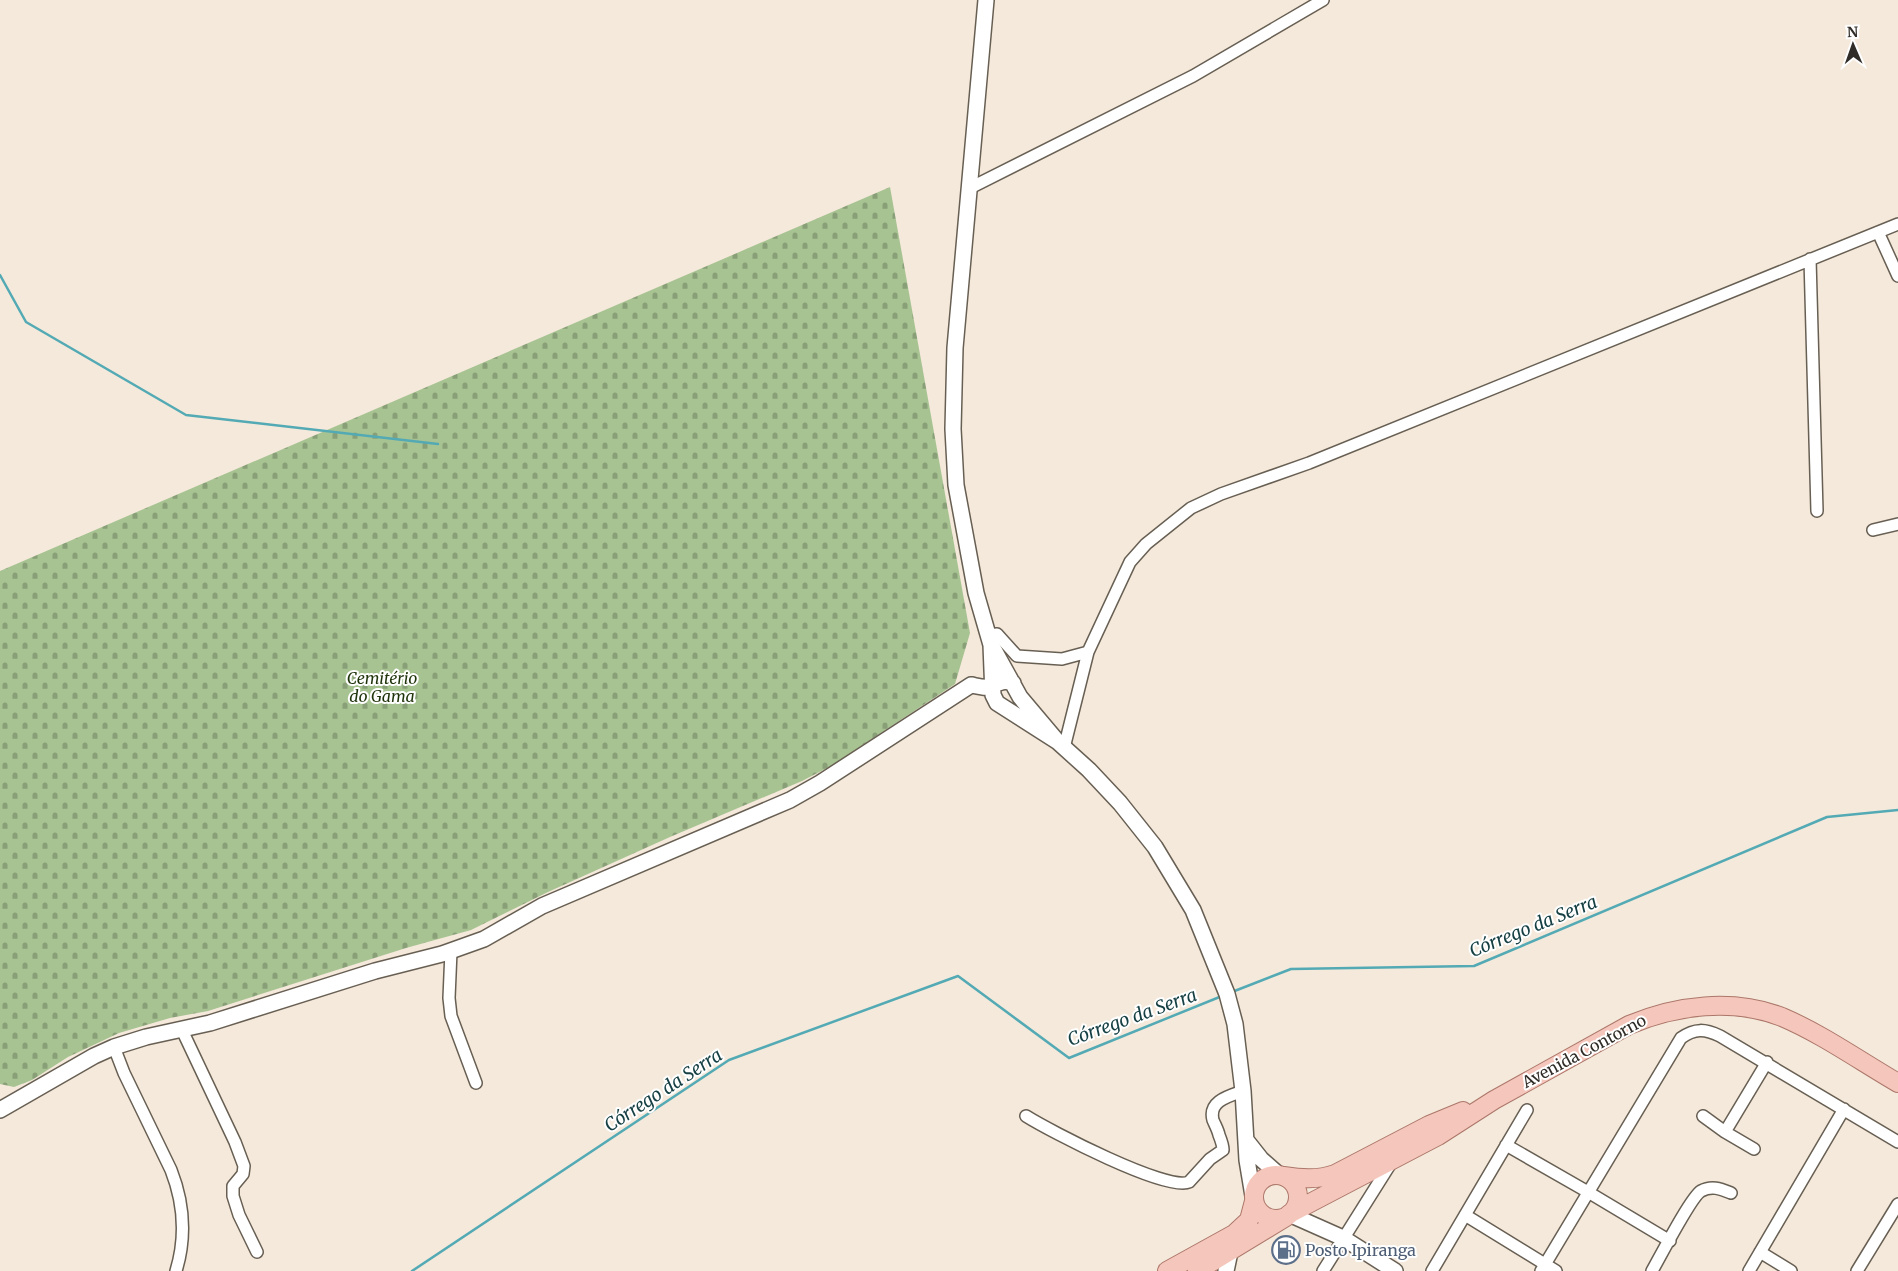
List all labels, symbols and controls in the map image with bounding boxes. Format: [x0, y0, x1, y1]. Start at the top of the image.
north arrow [1828, 20, 1878, 70]
text: N [1847, 23, 1858, 41]
park label: Cemitério do Gama [347, 668, 417, 706]
water label: Córrego da Serra [1466, 890, 1600, 962]
water label: Córrego da Serra [1064, 983, 1200, 1051]
street label: Avenida Contorno [1518, 1010, 1649, 1093]
water label: Córrego da Serra [600, 1043, 726, 1137]
fuel station icon: Posto Ipiranga [1271, 1235, 1301, 1265]
place label: Posto Ipiranga [1305, 1240, 1416, 1260]

